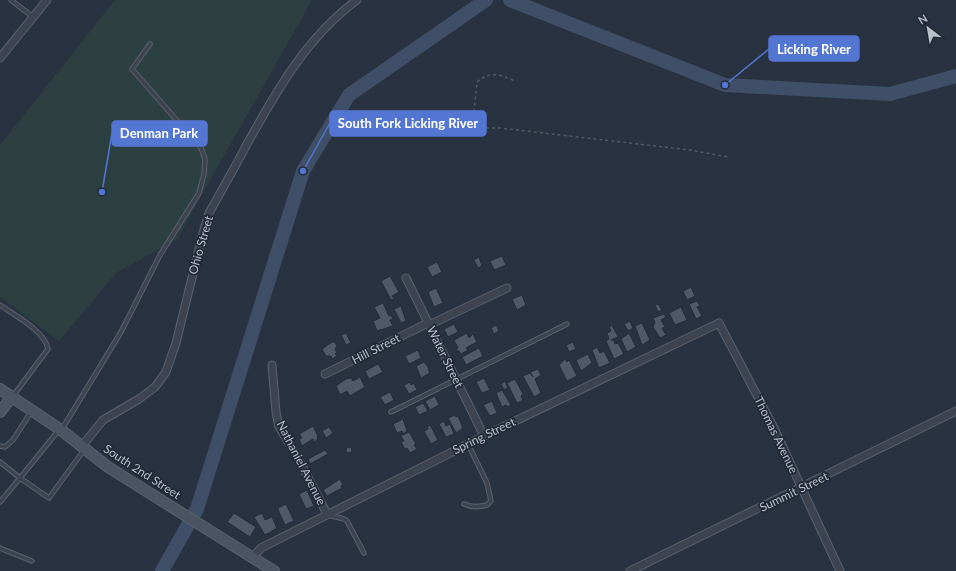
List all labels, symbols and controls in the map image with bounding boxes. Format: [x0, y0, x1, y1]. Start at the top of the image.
north arrow [908, 8, 948, 48]
text: N [916, 11, 930, 27]
callout: Licking River [769, 36, 859, 61]
text: Licking River [777, 41, 851, 57]
callout: South Fork Licking River [330, 111, 486, 136]
text: South Fork Licking River [338, 115, 478, 131]
callout: Denman Park [112, 121, 207, 146]
text: Denman Park [120, 125, 198, 141]
street label: Ohio Street [185, 213, 216, 276]
street label: Water Street [424, 323, 467, 391]
street label: Hill Street [349, 330, 403, 367]
street label: Thomas Avenue [751, 394, 802, 476]
street label: Spring Street [450, 414, 518, 457]
street label: Nathaniel Avenue [274, 418, 329, 508]
street label: South 2nd Street [101, 441, 184, 503]
street label: Summit Street [757, 468, 831, 515]

